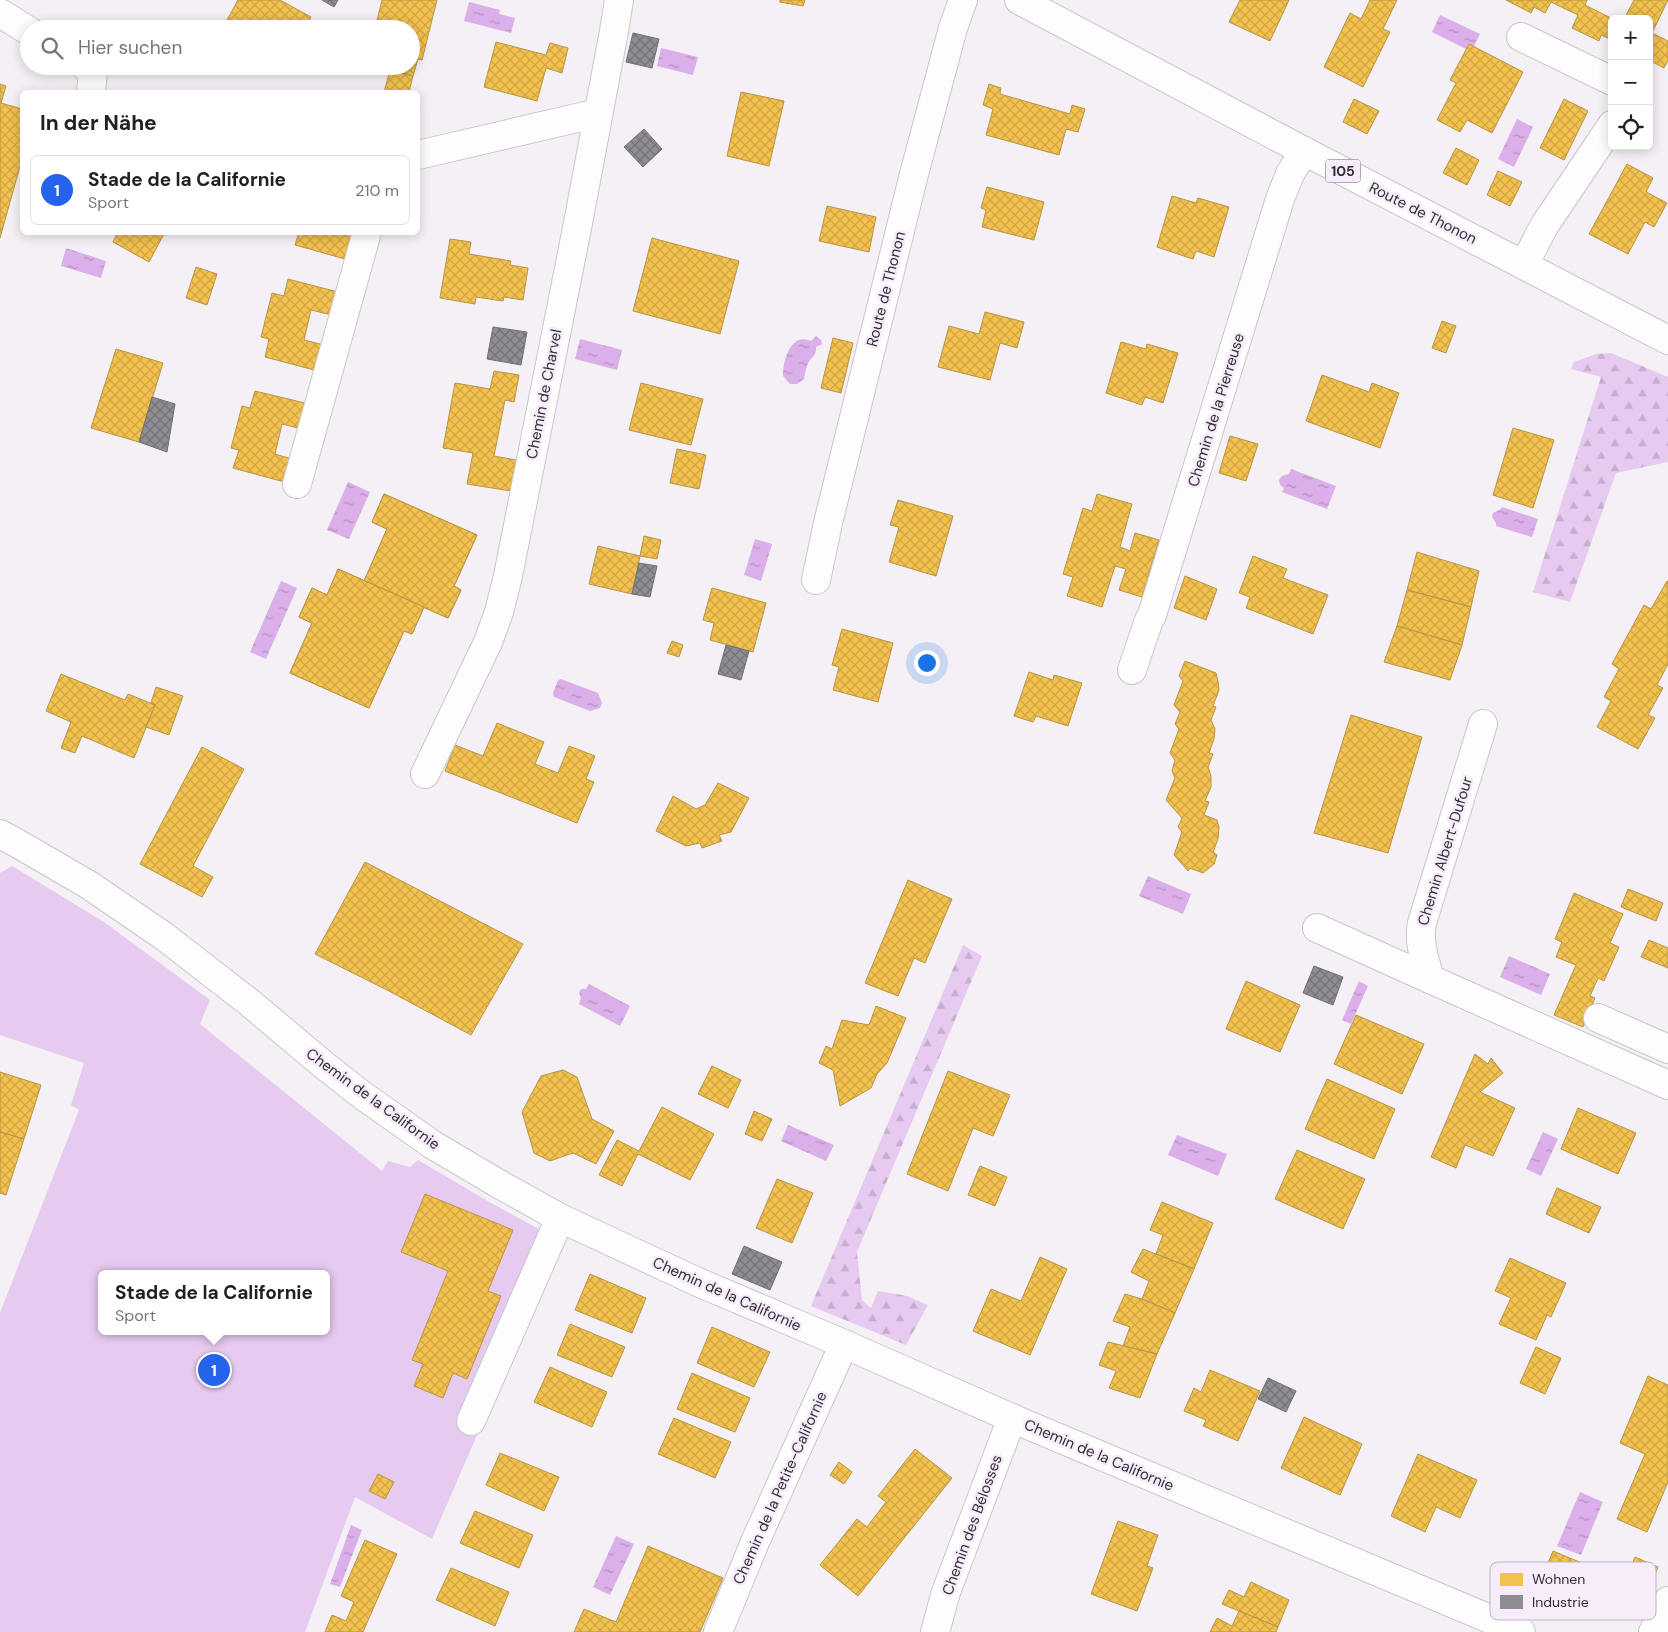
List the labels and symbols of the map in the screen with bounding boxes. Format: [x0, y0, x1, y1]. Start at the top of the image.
road number: 105 [1326, 160, 1360, 182]
street label: Route de Thonon [1366, 177, 1480, 249]
street label: Route de Thonon [862, 229, 910, 349]
street label: Chemin de Charvel [522, 327, 566, 461]
street label: Chemin de la Pierreuse [1183, 331, 1249, 489]
your location [914, 650, 940, 676]
street label: Chemin Albert-Dufour [1413, 774, 1477, 928]
street label: Chemin de la Californie [302, 1044, 444, 1154]
street label: Chemin de la Californie [650, 1252, 804, 1336]
pin: 1 [198, 1351, 230, 1389]
street label: Chemin de la Petite-Californie [728, 1388, 832, 1588]
street label: Chemin de la Californie [1021, 1414, 1177, 1496]
street label: Chemin des Bélosses [937, 1452, 1007, 1598]
legend [1490, 1562, 1656, 1620]
text: Wohnen [1532, 1570, 1585, 1588]
text: Industrie [1532, 1593, 1589, 1611]

